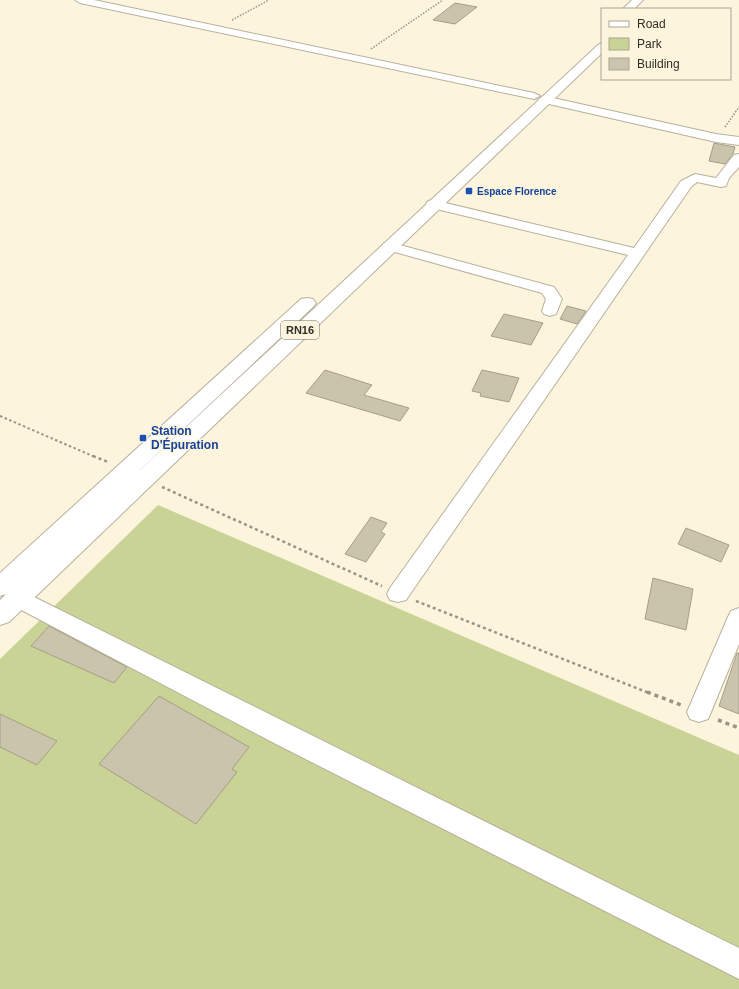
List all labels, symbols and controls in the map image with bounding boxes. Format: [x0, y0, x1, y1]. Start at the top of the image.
legend [601, 8, 731, 80]
text: Road [637, 17, 666, 31]
text: Park [637, 37, 663, 51]
text: Building [637, 57, 680, 71]
marker: Espace Florence [464, 186, 474, 196]
place label: Espace Florence [477, 186, 557, 197]
road number: RN16 [281, 321, 319, 339]
place label: Station D'Épuration [151, 424, 219, 452]
marker: Station D'Épuration [138, 433, 148, 443]

